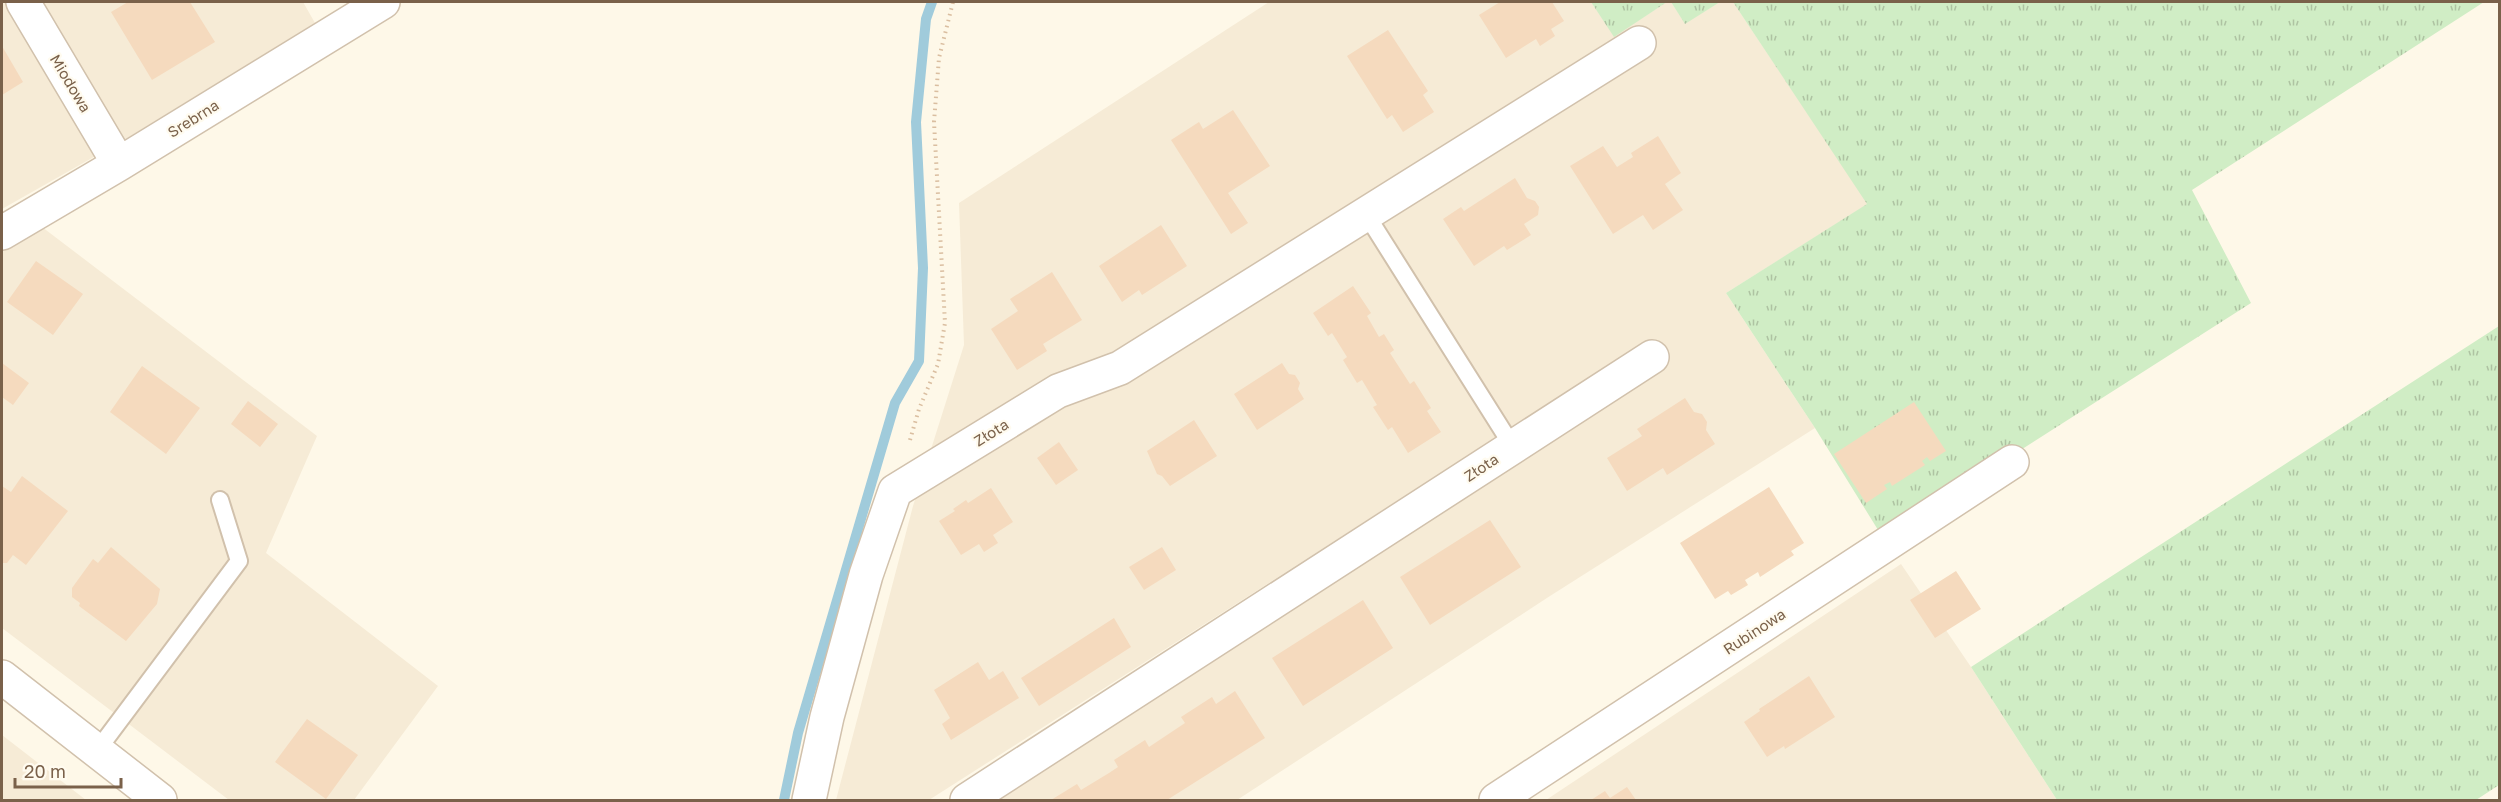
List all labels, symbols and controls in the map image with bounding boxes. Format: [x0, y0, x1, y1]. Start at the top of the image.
street label: Miodowa [47, 51, 95, 115]
street label: Srebrna [164, 95, 222, 141]
street label: Złota [970, 414, 1012, 450]
street label: Złota [1460, 449, 1502, 485]
street label: Rubinowa [1719, 604, 1789, 658]
scale bar [15, 751, 122, 789]
text: 20 m [24, 760, 66, 782]

